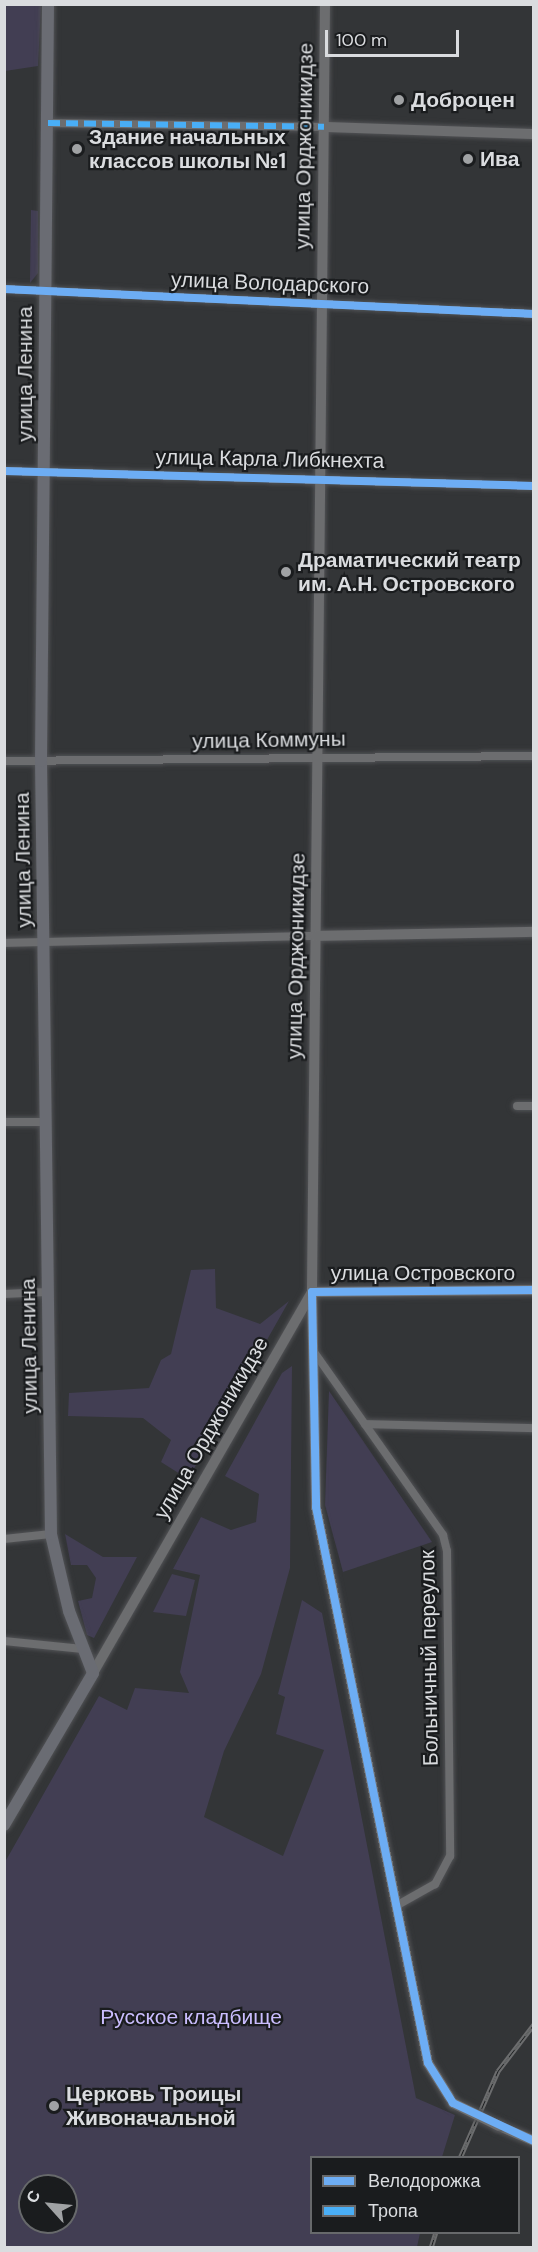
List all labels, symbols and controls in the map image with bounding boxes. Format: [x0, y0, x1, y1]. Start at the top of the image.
scale bar [328, 18, 462, 56]
text: 100 m [336, 28, 387, 52]
street label: улица Орджоникидзе [290, 43, 318, 249]
place label: Доброцен [411, 87, 515, 113]
marker: Доброцен [392, 93, 406, 107]
place label: Здание начальных классов школы №1 [89, 124, 286, 174]
marker: Здание начальных классов школы №1 [70, 142, 84, 156]
place label: Ива [480, 146, 519, 172]
marker: Ива [461, 152, 475, 166]
street label: улица Володарского [170, 267, 370, 299]
street label: улица Ленина [12, 306, 38, 442]
street label: улица Карла Либкнехта [156, 444, 384, 474]
place label: Драматический театр им. А.Н. Островского [298, 547, 521, 597]
marker: Драматический театр им. А.Н. Островского [279, 565, 293, 579]
street label: улица Коммуны [192, 726, 346, 754]
street label: улица Ленина [9, 792, 37, 928]
street label: улица Орджоникидзе [282, 853, 310, 1059]
street label: улица Островского [331, 1260, 515, 1286]
street label: улица Ленина [15, 1278, 43, 1414]
street label: улица Орджоникидзе [148, 1332, 274, 1524]
street label: Больничный переулок [415, 1550, 443, 1766]
park label: Русское кладбище [100, 2004, 282, 2030]
place label: Церковь Троицы Живоначальной [66, 2081, 241, 2131]
marker: Церковь Троицы Живоначальной [47, 2099, 61, 2113]
legend [310, 2156, 520, 2234]
text: Велодорожка [368, 2169, 480, 2193]
north arrow [18, 2174, 78, 2234]
text: С [21, 2187, 45, 2206]
text: Тропа [368, 2199, 418, 2223]

